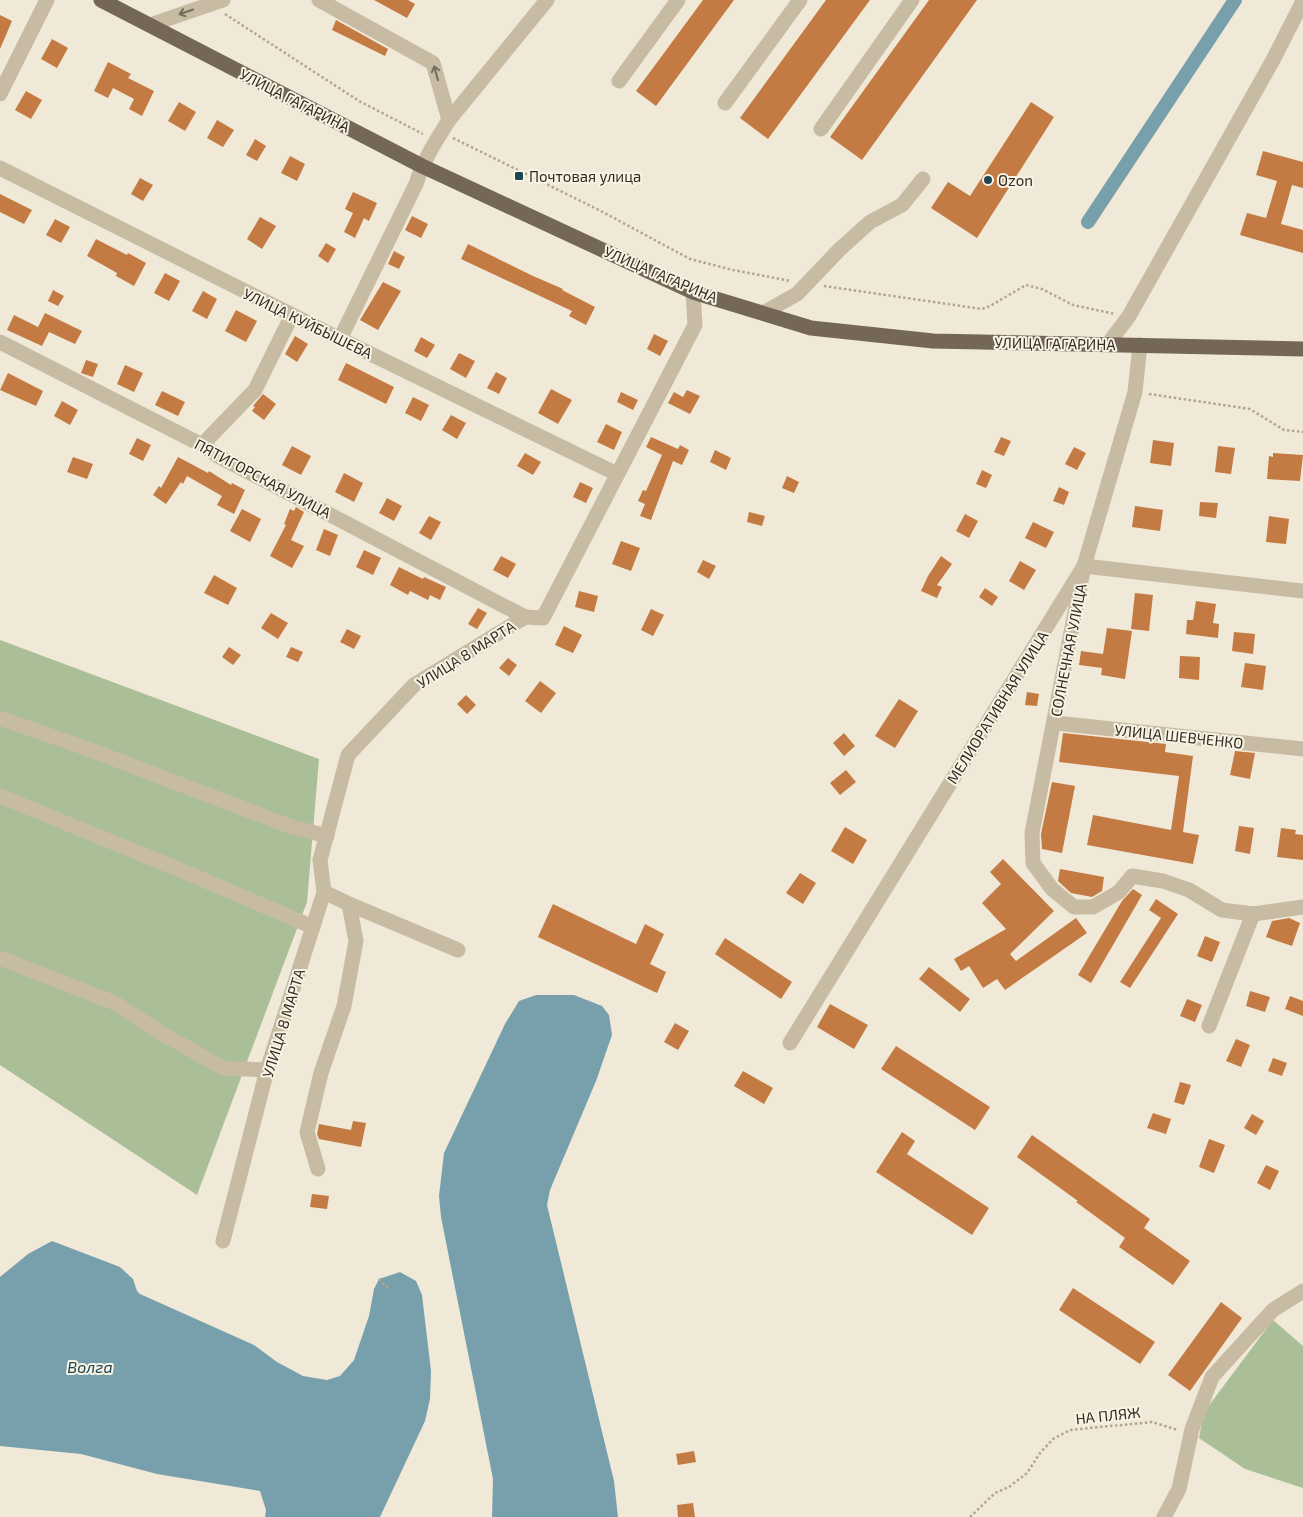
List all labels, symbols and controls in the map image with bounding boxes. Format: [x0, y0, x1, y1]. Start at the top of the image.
one-way arrow [179, 8, 195, 18]
street label: УЛИЦА ГАГАРИНА [237, 64, 354, 136]
one-way arrow [430, 65, 440, 81]
place label: Почтовая улица [529, 167, 641, 186]
marker: Почтовая улица [513, 170, 525, 182]
place label: Ozon [998, 171, 1033, 189]
marker: Ozon [982, 174, 994, 186]
street label: УЛИЦА ГАГАРИНА [602, 242, 721, 306]
street label: УЛИЦА КУЙБЫШЕВА [241, 284, 376, 362]
street label: УЛИЦА ГАГАРИНА [994, 333, 1116, 353]
street label: ПЯТИГОРСКАЯ УЛИЦА [192, 434, 335, 522]
street label: СОЛНЕЧНАЯ УЛИЦА [1046, 581, 1090, 718]
street label: УЛИЦА 8 МАРТА [413, 616, 519, 692]
street label: МЕЛИОРАТИВНАЯ УЛИЦА [942, 627, 1052, 787]
street label: УЛИЦА ШЕВЧЕНКО [1114, 720, 1244, 752]
street label: УЛИЦА 8 МАРТА [258, 966, 308, 1080]
water label: Волга [67, 1357, 113, 1376]
street label: НА ПЛЯЖ [1075, 1403, 1142, 1427]

